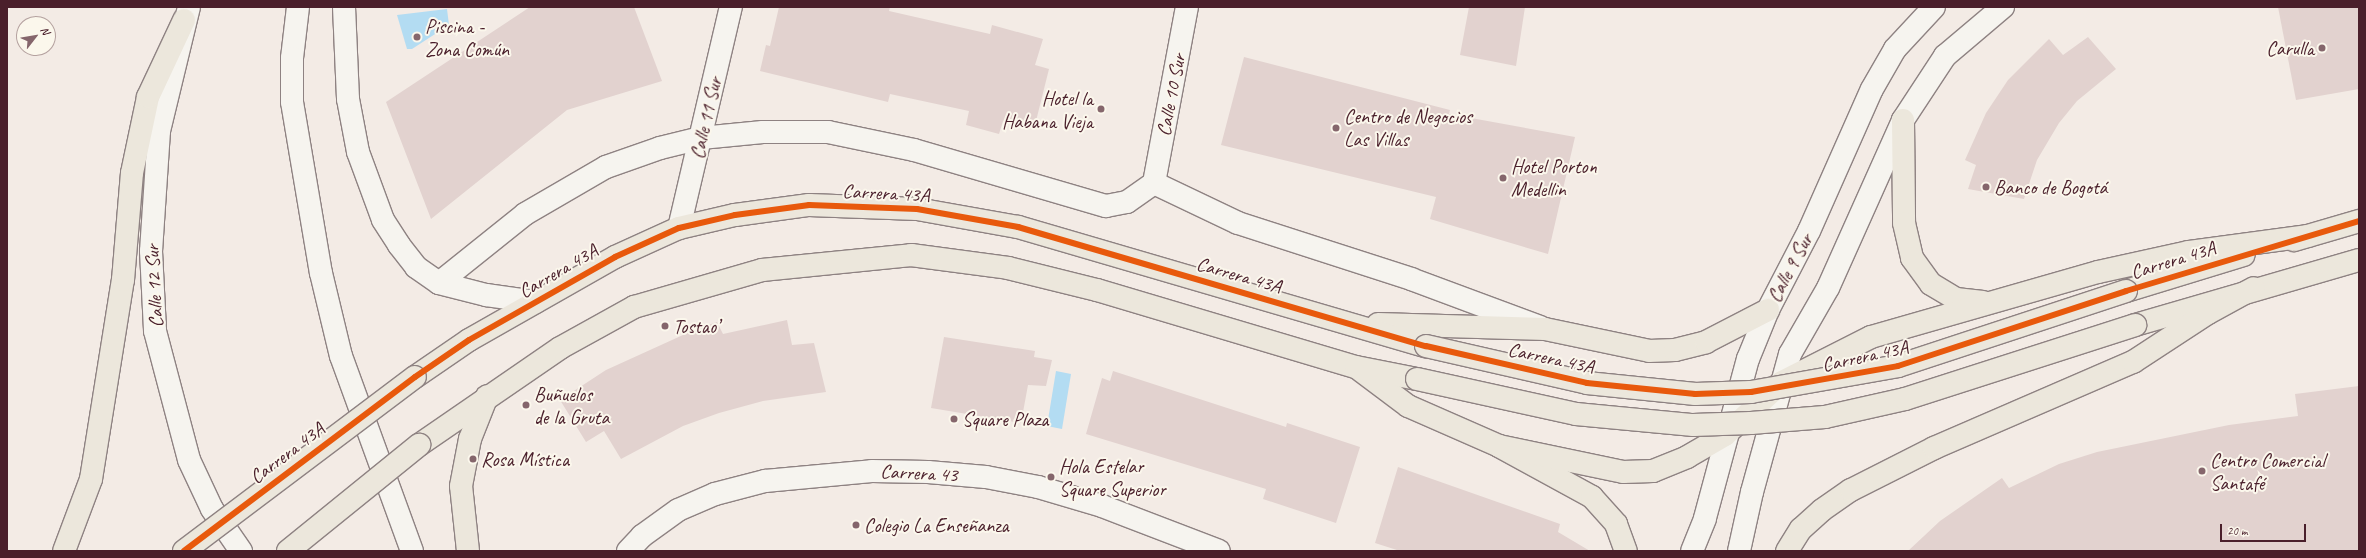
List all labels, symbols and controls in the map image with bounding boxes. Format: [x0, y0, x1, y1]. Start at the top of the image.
place label: Piscina - Zona Común [425, 14, 508, 61]
north arrow [16, 16, 56, 56]
text: N [38, 24, 53, 37]
marker: Piscina - Zona Común [412, 32, 422, 42]
place label: Carulla [2266, 36, 2314, 60]
marker: Carulla [2317, 43, 2327, 53]
street label: Calle 10 Sur [1151, 52, 1191, 138]
street label: Calle 11 Sur [685, 75, 727, 161]
place label: Hotel la Habana Vieja [1002, 86, 1093, 133]
marker: Hotel la Habana Vieja [1096, 104, 1106, 114]
place label: Centro de Negocios Las Villas [1344, 104, 1471, 151]
marker: Centro de Negocios Las Villas [1331, 123, 1341, 133]
place label: Hotel Porton Medellin [1511, 154, 1596, 201]
marker: Hotel Porton Medellin [1498, 173, 1508, 183]
place label: Banco de Bogotá [1994, 175, 2107, 199]
street label: Carrera 43A [842, 179, 930, 207]
marker: Banco de Bogotá [1981, 182, 1991, 192]
street label: Calle 9 Sur [1762, 230, 1818, 306]
street label: Carrera 43A [2128, 236, 2218, 284]
street label: Carrera 43A [514, 239, 602, 303]
street label: Calle 12 Sur [140, 244, 168, 328]
street label: Carrera 43A [1194, 251, 1284, 299]
place label: Tostao’ [673, 314, 718, 338]
marker: Tostao’ [660, 321, 670, 331]
street label: Carrera 43A [1820, 335, 1910, 377]
street label: Carrera 43A [1506, 337, 1596, 379]
place label: Buñuelos de la Gruta [534, 382, 609, 429]
marker: Buñuelos de la Gruta [521, 400, 531, 410]
place label: Square Plaza [962, 407, 1049, 431]
marker: Square Plaza [949, 414, 959, 424]
street label: Carrera 43A [245, 417, 329, 489]
place label: Rosa Mística [481, 447, 569, 471]
place label: Centro Comercial Santafé [2210, 448, 2325, 495]
marker: Rosa Mística [468, 454, 478, 464]
place label: Hola Estelar Square Superior [1059, 454, 1166, 501]
street label: Carrera 43 [880, 459, 958, 487]
marker: Centro Comercial Santafé [2197, 466, 2207, 476]
marker: Hola Estelar Square Superior [1046, 472, 1056, 482]
place label: Colegio La Enseñanza [864, 513, 1009, 537]
scale bar [2222, 516, 2308, 542]
marker: Colegio La Enseñanza [851, 520, 861, 530]
text: 20 m [2227, 523, 2247, 539]

